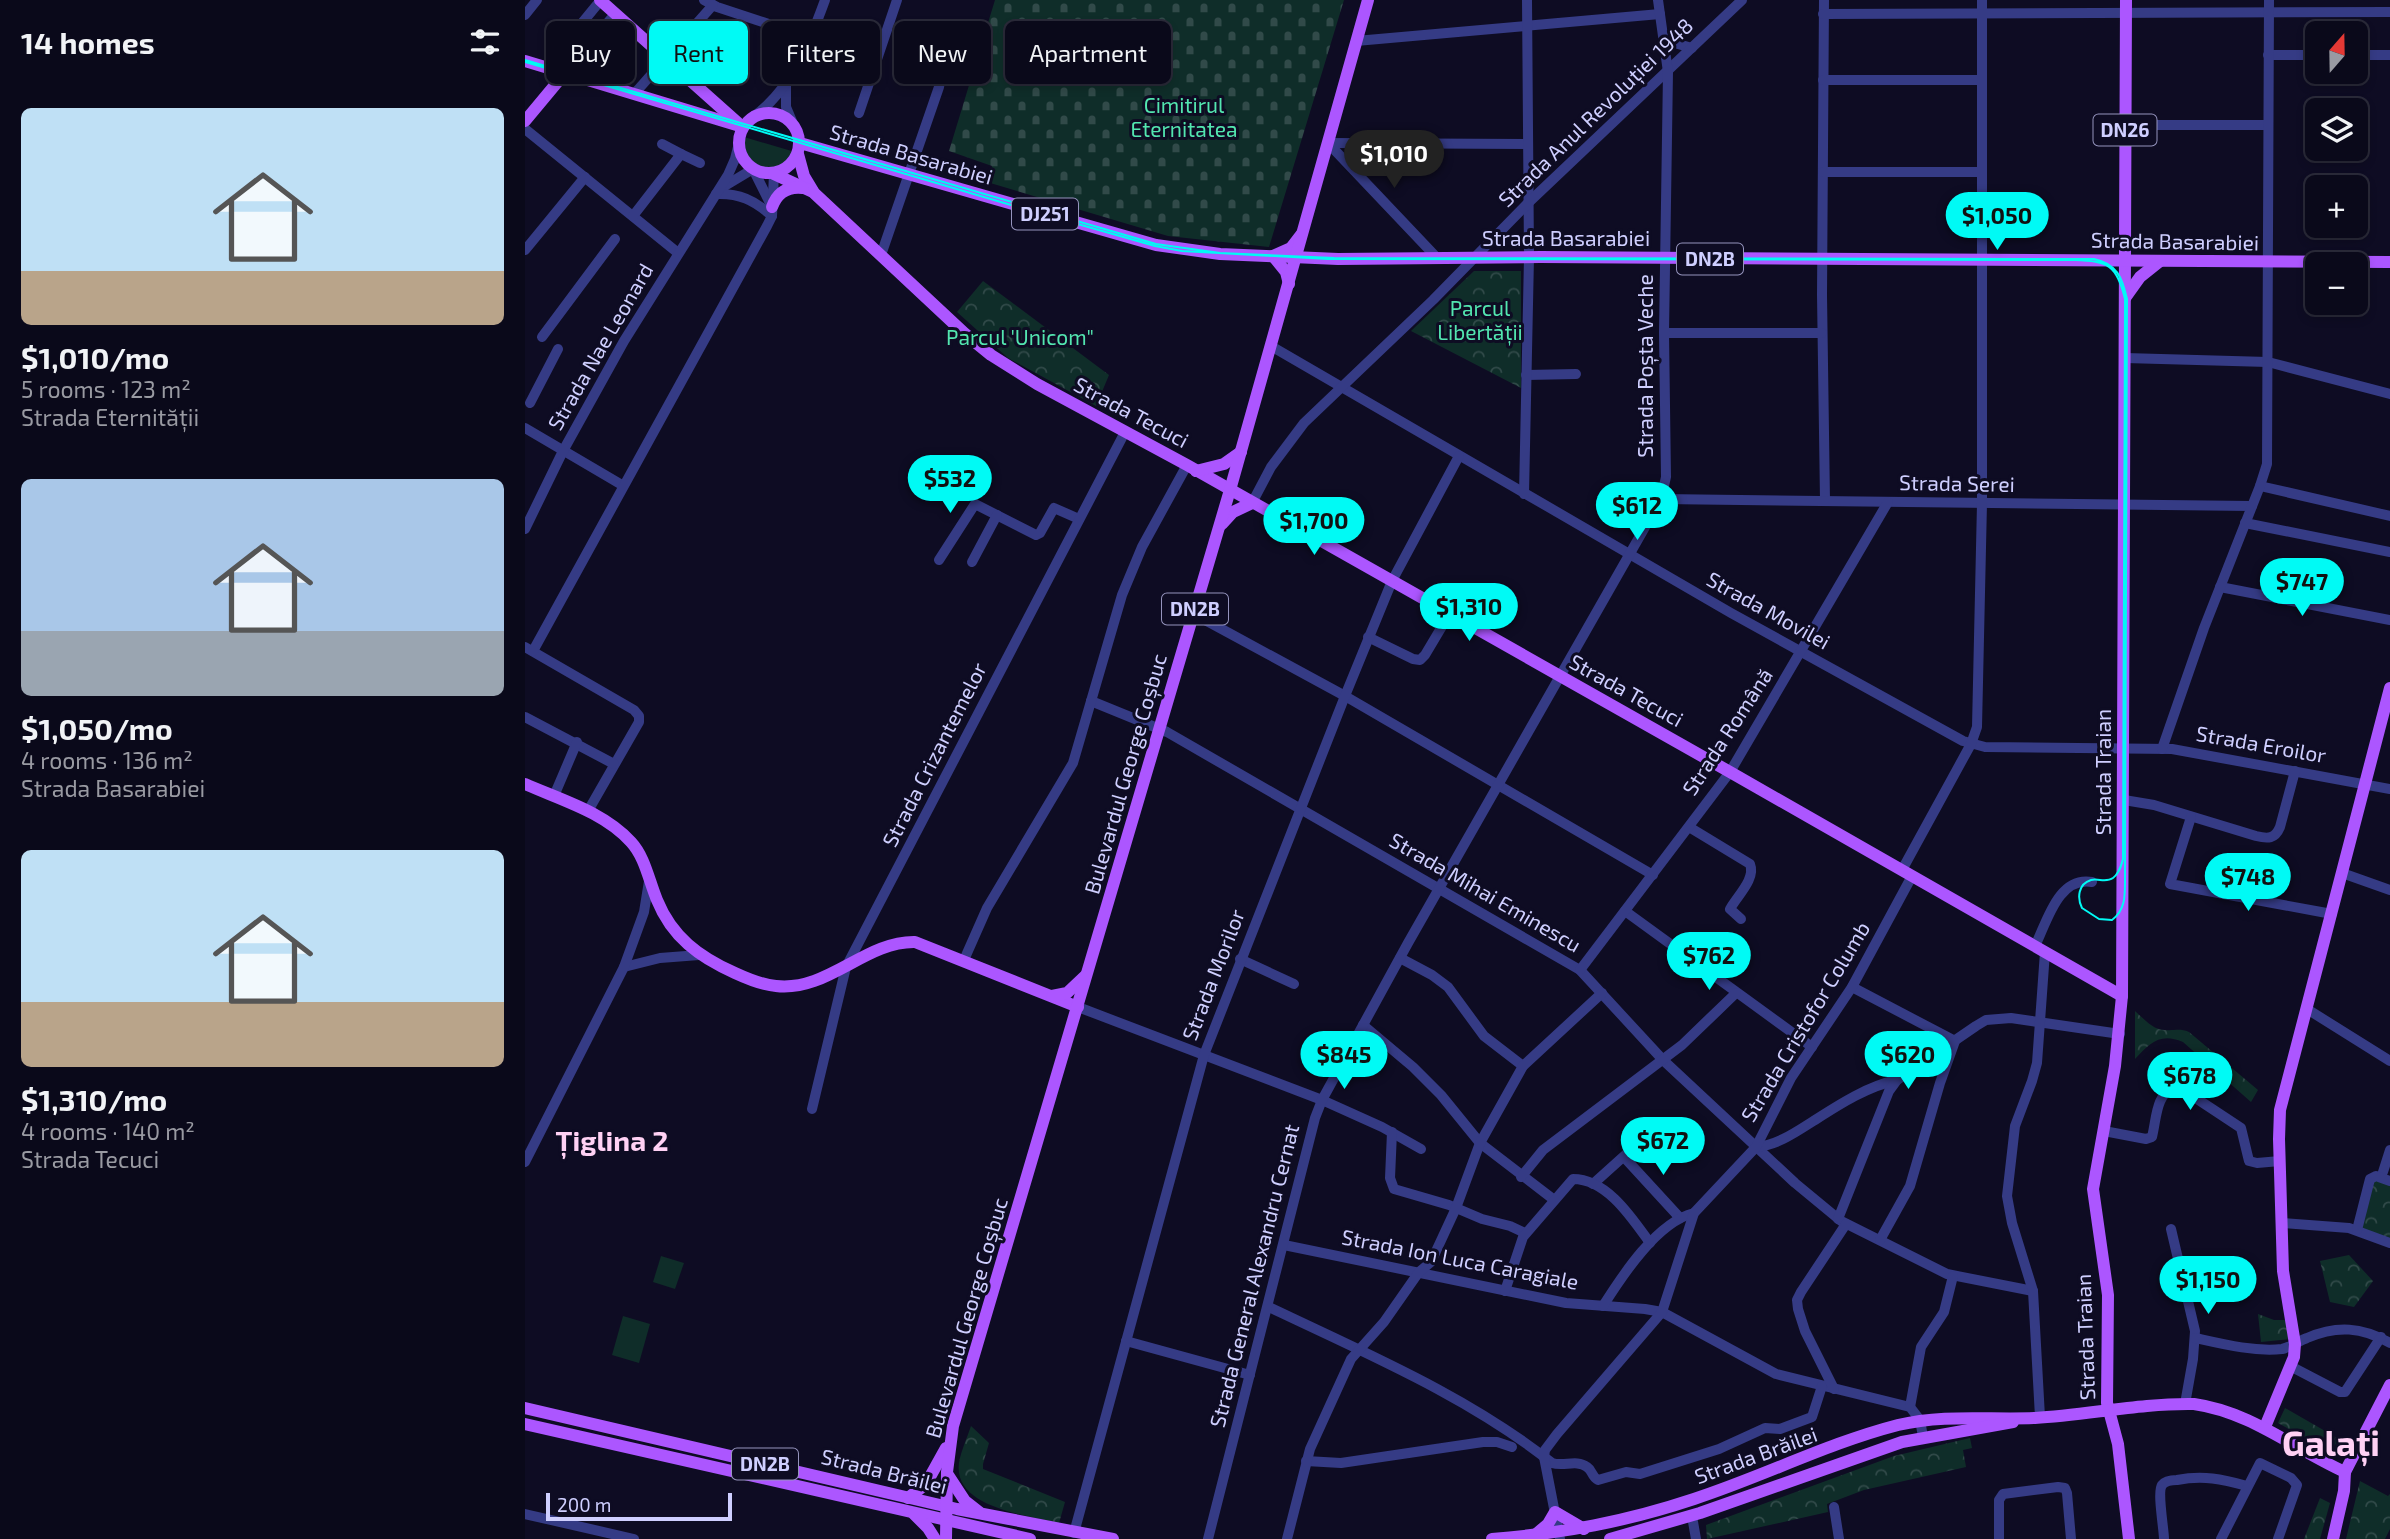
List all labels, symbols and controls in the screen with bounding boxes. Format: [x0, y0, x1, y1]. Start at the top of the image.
street label: Strada Anul Revoluției 1948 [1493, 12, 1699, 213]
chip: Buy [546, 21, 635, 84]
chip: Rent [649, 21, 748, 84]
chip: Filters [762, 21, 880, 84]
chip: New [894, 21, 991, 84]
chip: Apartment [1005, 21, 1171, 84]
north arrow [2305, 21, 2368, 84]
map controls [2305, 21, 2368, 315]
icon: filters [466, 23, 504, 61]
text: 14 homes [21, 24, 155, 60]
park label: Cimitirul Eternitatea [1130, 92, 1238, 141]
button: layers [2305, 98, 2368, 161]
road number: DN26 [2093, 114, 2157, 146]
street label: Strada Basarabiei [827, 118, 996, 189]
pin: $1,010 [1337, 130, 1451, 190]
text: $1,010 [1360, 139, 1428, 167]
icon: home [200, 154, 326, 280]
button: + [2305, 175, 2368, 238]
pin: $1,050 [1940, 192, 2054, 252]
road number: DJ251 [1012, 198, 1078, 230]
text: $1,050 [1962, 201, 2032, 229]
street label: Strada Basarabiei [1482, 225, 1650, 250]
street label: Strada Basarabiei [2091, 227, 2259, 254]
road number: DN2B [1677, 244, 1743, 274]
button: − [2305, 252, 2368, 315]
street label: Strada Nae Leonard [542, 259, 658, 434]
street label: Strada Poșta Veche [1632, 274, 1659, 458]
park label: Parcul Libertății [1437, 295, 1523, 346]
park label: Parcul 'Unicom" [946, 324, 1094, 349]
text: $1,010/mo [21, 339, 169, 375]
street label: Strada Tecuci [1070, 371, 1193, 452]
text: 5 rooms · 123 m² [21, 375, 191, 403]
text: Strada Eternității [21, 403, 199, 431]
pin: $532 [909, 456, 991, 515]
text: $532 [924, 464, 976, 492]
street label: Strada Serei [1899, 469, 2015, 496]
pin: $612 [1596, 482, 1678, 542]
text: $612 [1612, 491, 1662, 519]
pin: $1,700 [1257, 498, 1371, 557]
text: $1,700 [1279, 506, 1349, 534]
icon: home [200, 525, 326, 651]
pin: $747 [2261, 558, 2343, 618]
street label: Strada Movilei [1703, 566, 1835, 654]
text: $747 [2276, 567, 2328, 595]
pin: $1,310 [1412, 584, 1526, 643]
text: $1,310 [1436, 592, 1502, 620]
road number: DN2B [1162, 594, 1228, 624]
street label: Strada Tecuci [1565, 648, 1688, 731]
street label: Bulevardul George Coșbuc [1078, 651, 1173, 897]
street label: Strada Crizantemelor [876, 658, 991, 851]
street label: Strada Română [1676, 663, 1777, 799]
street label: Strada Traian [2090, 709, 2115, 835]
text: $1,050/mo [21, 710, 173, 746]
street label: Strada Eroilor [2194, 720, 2329, 767]
text: 4 rooms · 136 m² [21, 746, 193, 774]
text: Strada Basarabiei [21, 774, 205, 802]
street label: Strada Mihai Eminescu [1386, 827, 1586, 957]
pin: $748 [2207, 853, 2289, 913]
text: $748 [2221, 862, 2275, 890]
icon: home [200, 896, 326, 1022]
street label: Strada Morilor [1176, 905, 1249, 1044]
street label: Strada Cristofor Columb [1735, 917, 1874, 1126]
pin: $762 [1668, 932, 1750, 992]
text: $762 [1683, 941, 1735, 969]
pin: $845 [1303, 1032, 1385, 1091]
pin: $620 [1867, 1032, 1949, 1091]
text: $845 [1316, 1040, 1372, 1068]
text: $620 [1881, 1040, 1935, 1068]
pin: $678 [2149, 1052, 2231, 1112]
text: $678 [2163, 1061, 2217, 1089]
text: $1,310/mo [21, 1081, 167, 1117]
text: 4 rooms · 140 m² [21, 1117, 195, 1145]
pin: $672 [1622, 1118, 1704, 1177]
street label: Strada General Alexandru Cernat [1204, 1121, 1303, 1430]
district label: Țiglina 2 [556, 1123, 668, 1160]
text: $672 [1637, 1126, 1689, 1154]
text: Strada Tecuci [21, 1145, 159, 1173]
street label: Bulevardul George Coșbuc [919, 1195, 1014, 1441]
street label: Strada Ion Luca Caragiale [1340, 1223, 1581, 1294]
pin: $1,150 [2151, 1256, 2265, 1316]
text: $1,150 [2176, 1265, 2241, 1293]
street label: Strada Traian [2070, 1273, 2099, 1401]
street label: Strada Brăilei [1691, 1421, 1820, 1488]
district label: Galați [2282, 1421, 2380, 1467]
street label: Strada Brăilei [819, 1443, 950, 1498]
road number: DN2B [732, 1448, 798, 1480]
scale bar [546, 1490, 731, 1522]
text: 200 m [557, 1493, 611, 1516]

